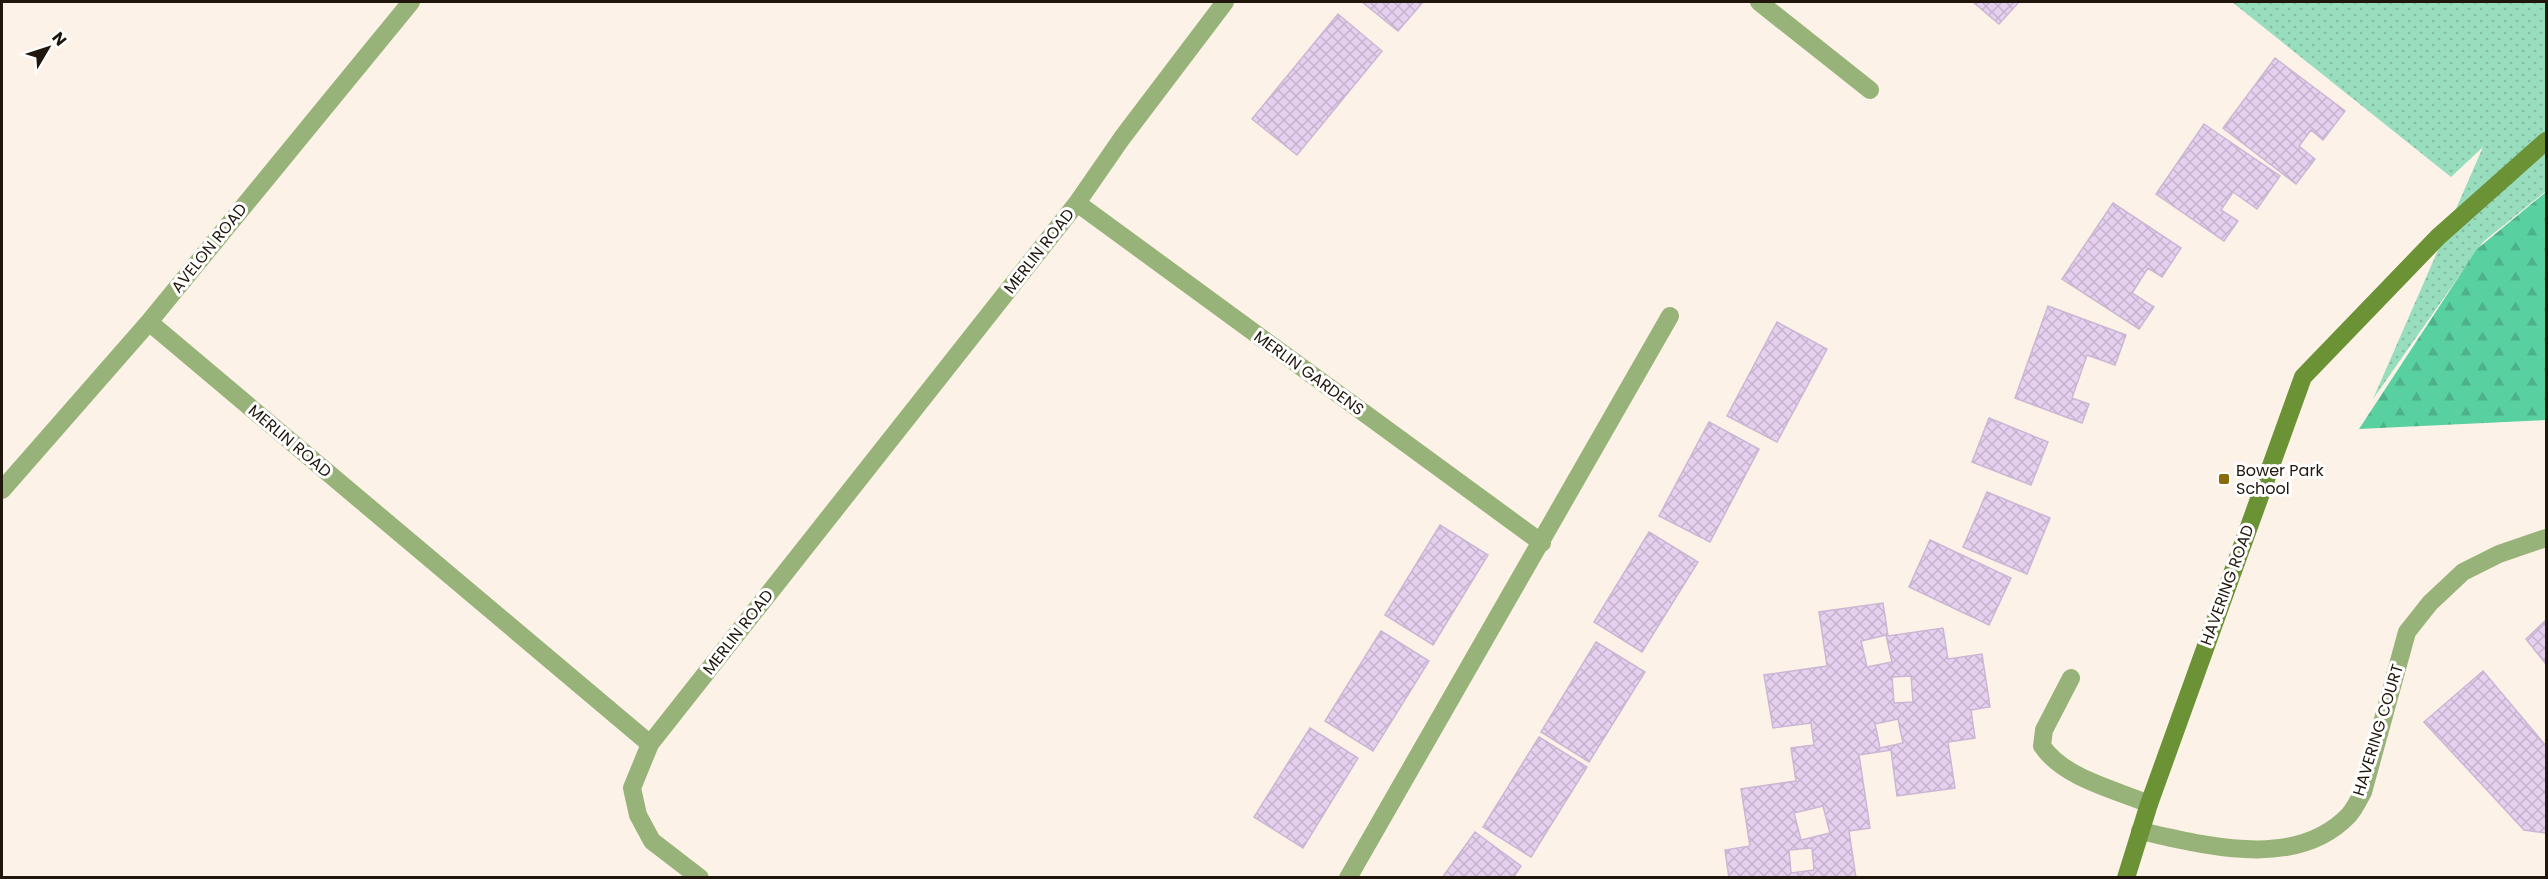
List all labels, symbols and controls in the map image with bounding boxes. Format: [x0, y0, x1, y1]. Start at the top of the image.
north arrow [18, 18, 78, 78]
text: N [47, 27, 72, 51]
street label: AVELON ROAD [166, 198, 252, 298]
street label: MERLIN ROAD [998, 204, 1080, 298]
street label: MERLIN GARDENS [1249, 325, 1369, 421]
street label: MERLIN ROAD [243, 399, 337, 483]
place label: Bower Park School [2236, 459, 2324, 500]
marker: Bower Park School [2217, 472, 2231, 486]
street label: HAVERING ROAD [2194, 521, 2260, 649]
street label: MERLIN ROAD [697, 585, 779, 679]
street label: HAVERING COURT [2347, 661, 2409, 799]

